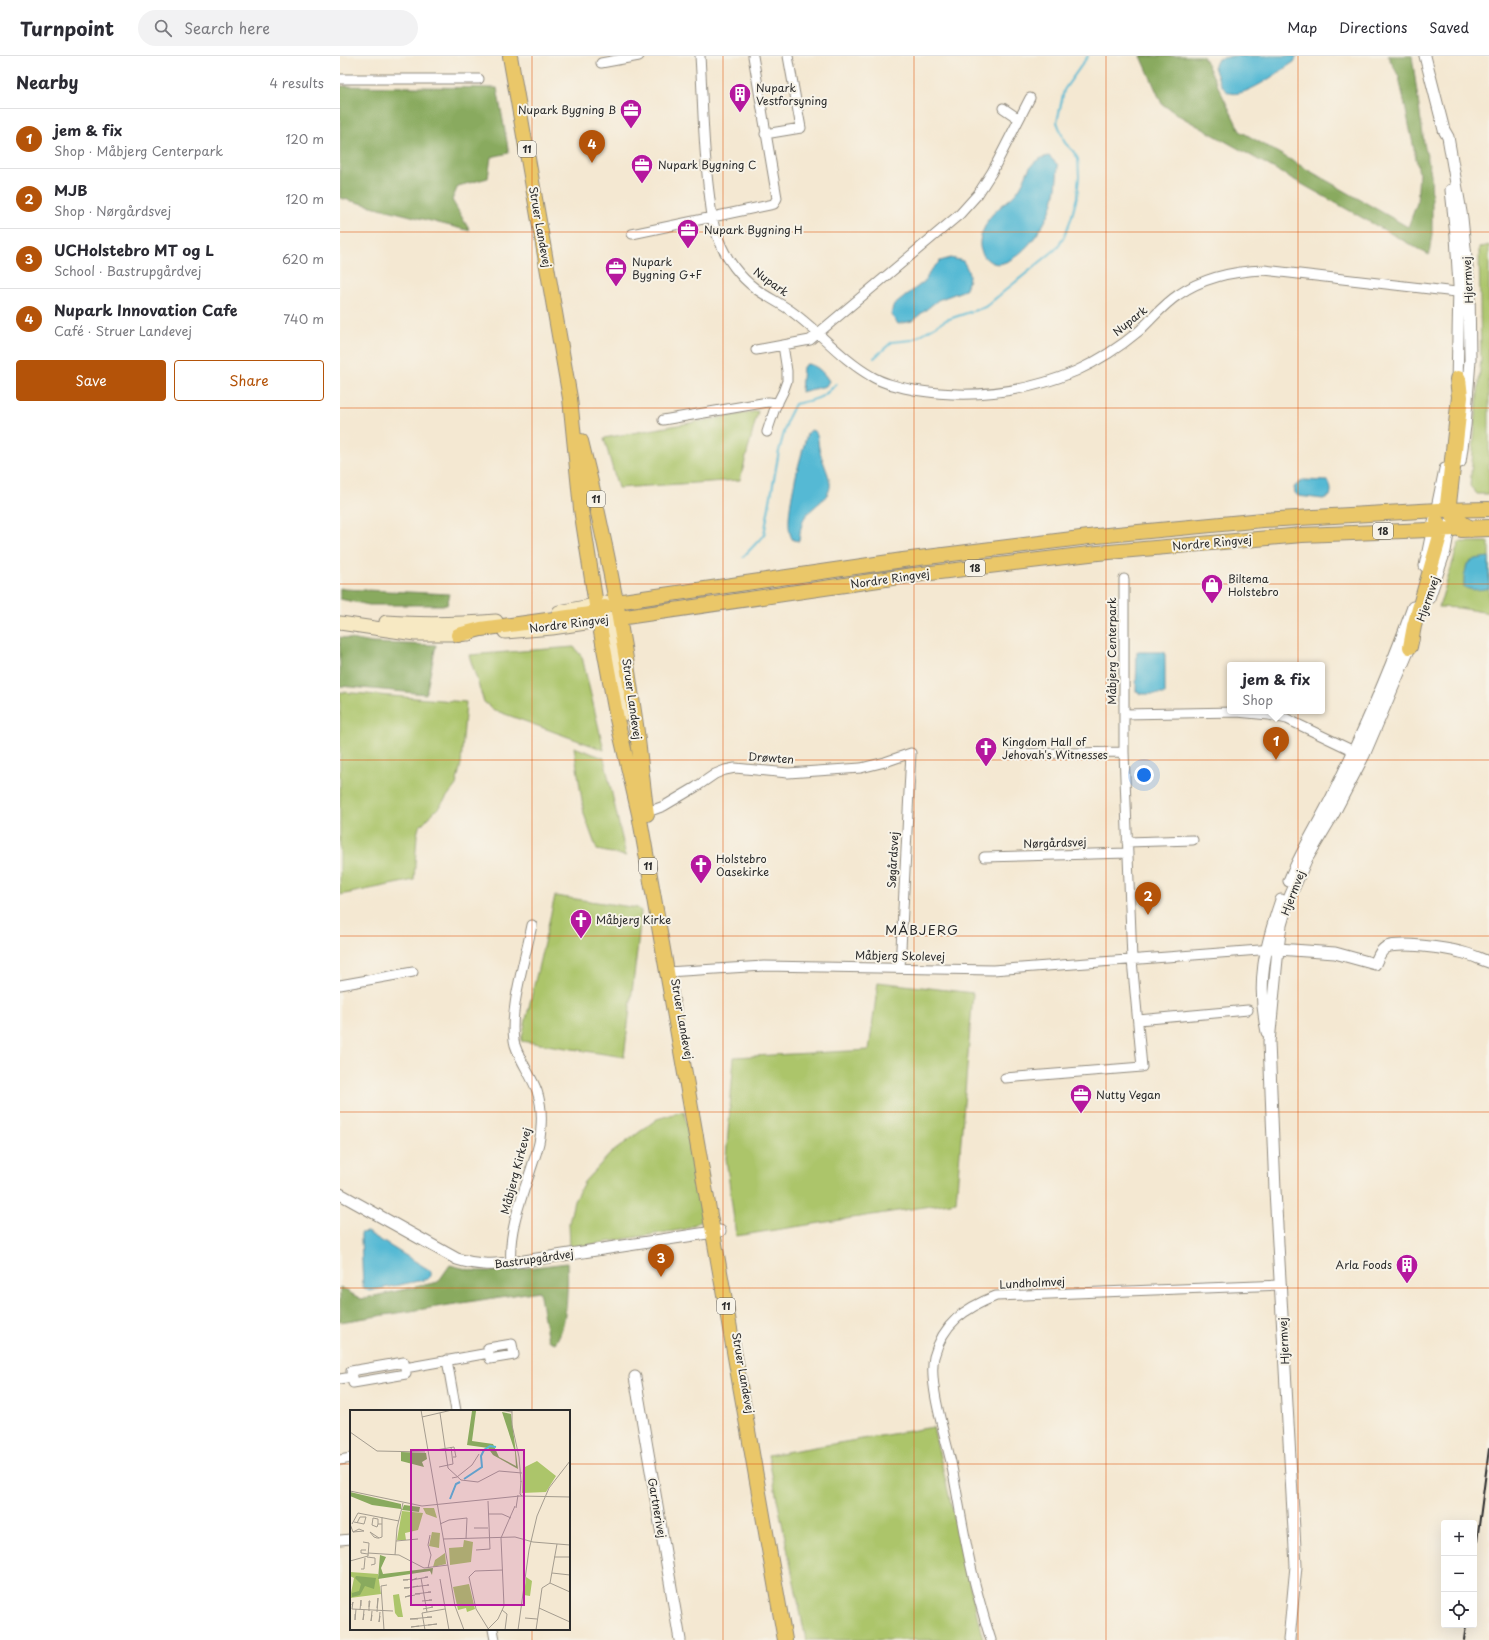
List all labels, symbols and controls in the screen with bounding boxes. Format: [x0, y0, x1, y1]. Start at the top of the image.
search box [138, 10, 418, 46]
text: Turnpoint [20, 14, 114, 42]
text: Search here [184, 16, 270, 39]
icon: search [152, 17, 174, 39]
text: Map [1287, 17, 1317, 38]
text: Directions [1339, 17, 1407, 38]
text: Saved [1429, 17, 1469, 38]
text: Nearby [16, 69, 78, 95]
text: 4 results [270, 73, 324, 92]
place label: Nupark Vestforsyning [756, 79, 827, 109]
building icon: Nupark Vestforsyning [727, 81, 753, 114]
office icon: Nupark Bygning B [618, 97, 644, 130]
place label: Nupark Bygning B [518, 101, 616, 118]
text: jem & fix [54, 118, 122, 141]
text: 1 [26, 129, 32, 148]
text: 120 m [285, 129, 324, 148]
pin: 4 [579, 130, 605, 163]
text: Shop · Måbjerg Centerpark [54, 141, 223, 160]
road number: 11 [518, 141, 536, 157]
office icon: Nupark Bygning C [629, 152, 655, 185]
place label: Nupark Bygning C [658, 156, 756, 173]
text: MJB [54, 178, 88, 201]
street label: Struer Landevej [525, 185, 556, 269]
text: 2 [24, 189, 34, 208]
text: 120 m [285, 189, 324, 208]
text: Shop · Nørgårdsvej [54, 201, 171, 220]
office icon: Nupark Bygning H [675, 217, 701, 250]
place label: Nupark Bygning H [704, 221, 803, 238]
text: UCHolstebro MT og L [54, 238, 214, 261]
text: 3 [25, 249, 33, 268]
text: 620 m [282, 249, 324, 268]
place label: Nupark Bygning G+F [632, 253, 702, 283]
office icon: Nupark Bygning G+F [603, 255, 629, 288]
street label: Hjermvej [1458, 256, 1477, 304]
text: School · Bastrupgårdvej [54, 261, 201, 280]
street label: Nupark [750, 263, 793, 300]
text: Nupark Innovation Cafe [54, 298, 238, 321]
street label: Nupark [1109, 301, 1151, 340]
text: 4 [25, 309, 33, 328]
text: 740 m [283, 309, 324, 328]
text: Café · Struer Landevej [54, 321, 192, 340]
button: Save [16, 360, 166, 401]
button: Share [174, 360, 324, 401]
road number: 11 [587, 491, 605, 507]
road number: 18 [1373, 523, 1393, 539]
street label: Nordre Ringvej [1171, 531, 1253, 554]
road number: 18 [965, 560, 985, 576]
street label: Nordre Ringvej [849, 565, 931, 592]
place label: Biltema Holstebro [1228, 570, 1279, 600]
shop icon: Biltema Holstebro [1199, 572, 1225, 605]
street label: Hjermvej [1412, 574, 1443, 624]
street label: Måbjerg Centerpark [1103, 597, 1120, 705]
street label: Nordre Ringvej [528, 610, 610, 637]
street label: Struer Landevej [618, 657, 647, 741]
popup [1227, 662, 1325, 714]
text: jem & fix [1242, 667, 1310, 690]
text: Shop [1242, 690, 1273, 709]
pin: 1 [1263, 727, 1289, 760]
place label: Kingdom Hall of Jehovah's Witnesses [1002, 733, 1108, 763]
church icon: Kingdom Hall of Jehovah's Witnesses [973, 735, 999, 768]
street label: Drøwten [747, 747, 795, 768]
your location [1134, 765, 1154, 785]
street label: Søgårdsvej [883, 831, 902, 889]
street label: Nørgårdsvej [1023, 833, 1087, 852]
place label: Holstebro Oasekirke [716, 850, 769, 880]
church icon: Holstebro Oasekirke [688, 852, 714, 885]
road number: 11 [639, 858, 657, 874]
street label: Hjermvej [1276, 868, 1309, 918]
pin: 2 [1135, 882, 1161, 915]
church icon: Måbjerg Kirke [568, 907, 594, 940]
place label: Måbjerg Kirke [596, 911, 671, 928]
district label: MÅBJERG [885, 920, 959, 939]
street label: Måbjerg Skolevej [855, 946, 945, 965]
street label: Struer Landevej [667, 977, 698, 1061]
office icon: Nutty Vegan [1068, 1082, 1094, 1115]
place label: Nutty Vegan [1096, 1086, 1161, 1103]
street label: Måbjerg Kirkevej [496, 1126, 535, 1216]
pin: 3 [648, 1244, 674, 1277]
street label: Bastrupgårdvej [493, 1245, 575, 1272]
building icon: Arla Foods [1394, 1252, 1420, 1285]
place label: Arla Foods [1336, 1256, 1392, 1273]
street label: Lundholmvej [999, 1272, 1065, 1293]
road number: 11 [717, 1298, 735, 1314]
street label: Hjermvej [1274, 1317, 1293, 1365]
street label: Struer Landevej [728, 1331, 759, 1415]
inset map [350, 1410, 570, 1630]
street label: Gartnerivej [644, 1477, 671, 1539]
map controls [1441, 1520, 1477, 1628]
button: + [1441, 1520, 1477, 1556]
button: − [1441, 1556, 1477, 1592]
button: locate [1441, 1592, 1477, 1628]

